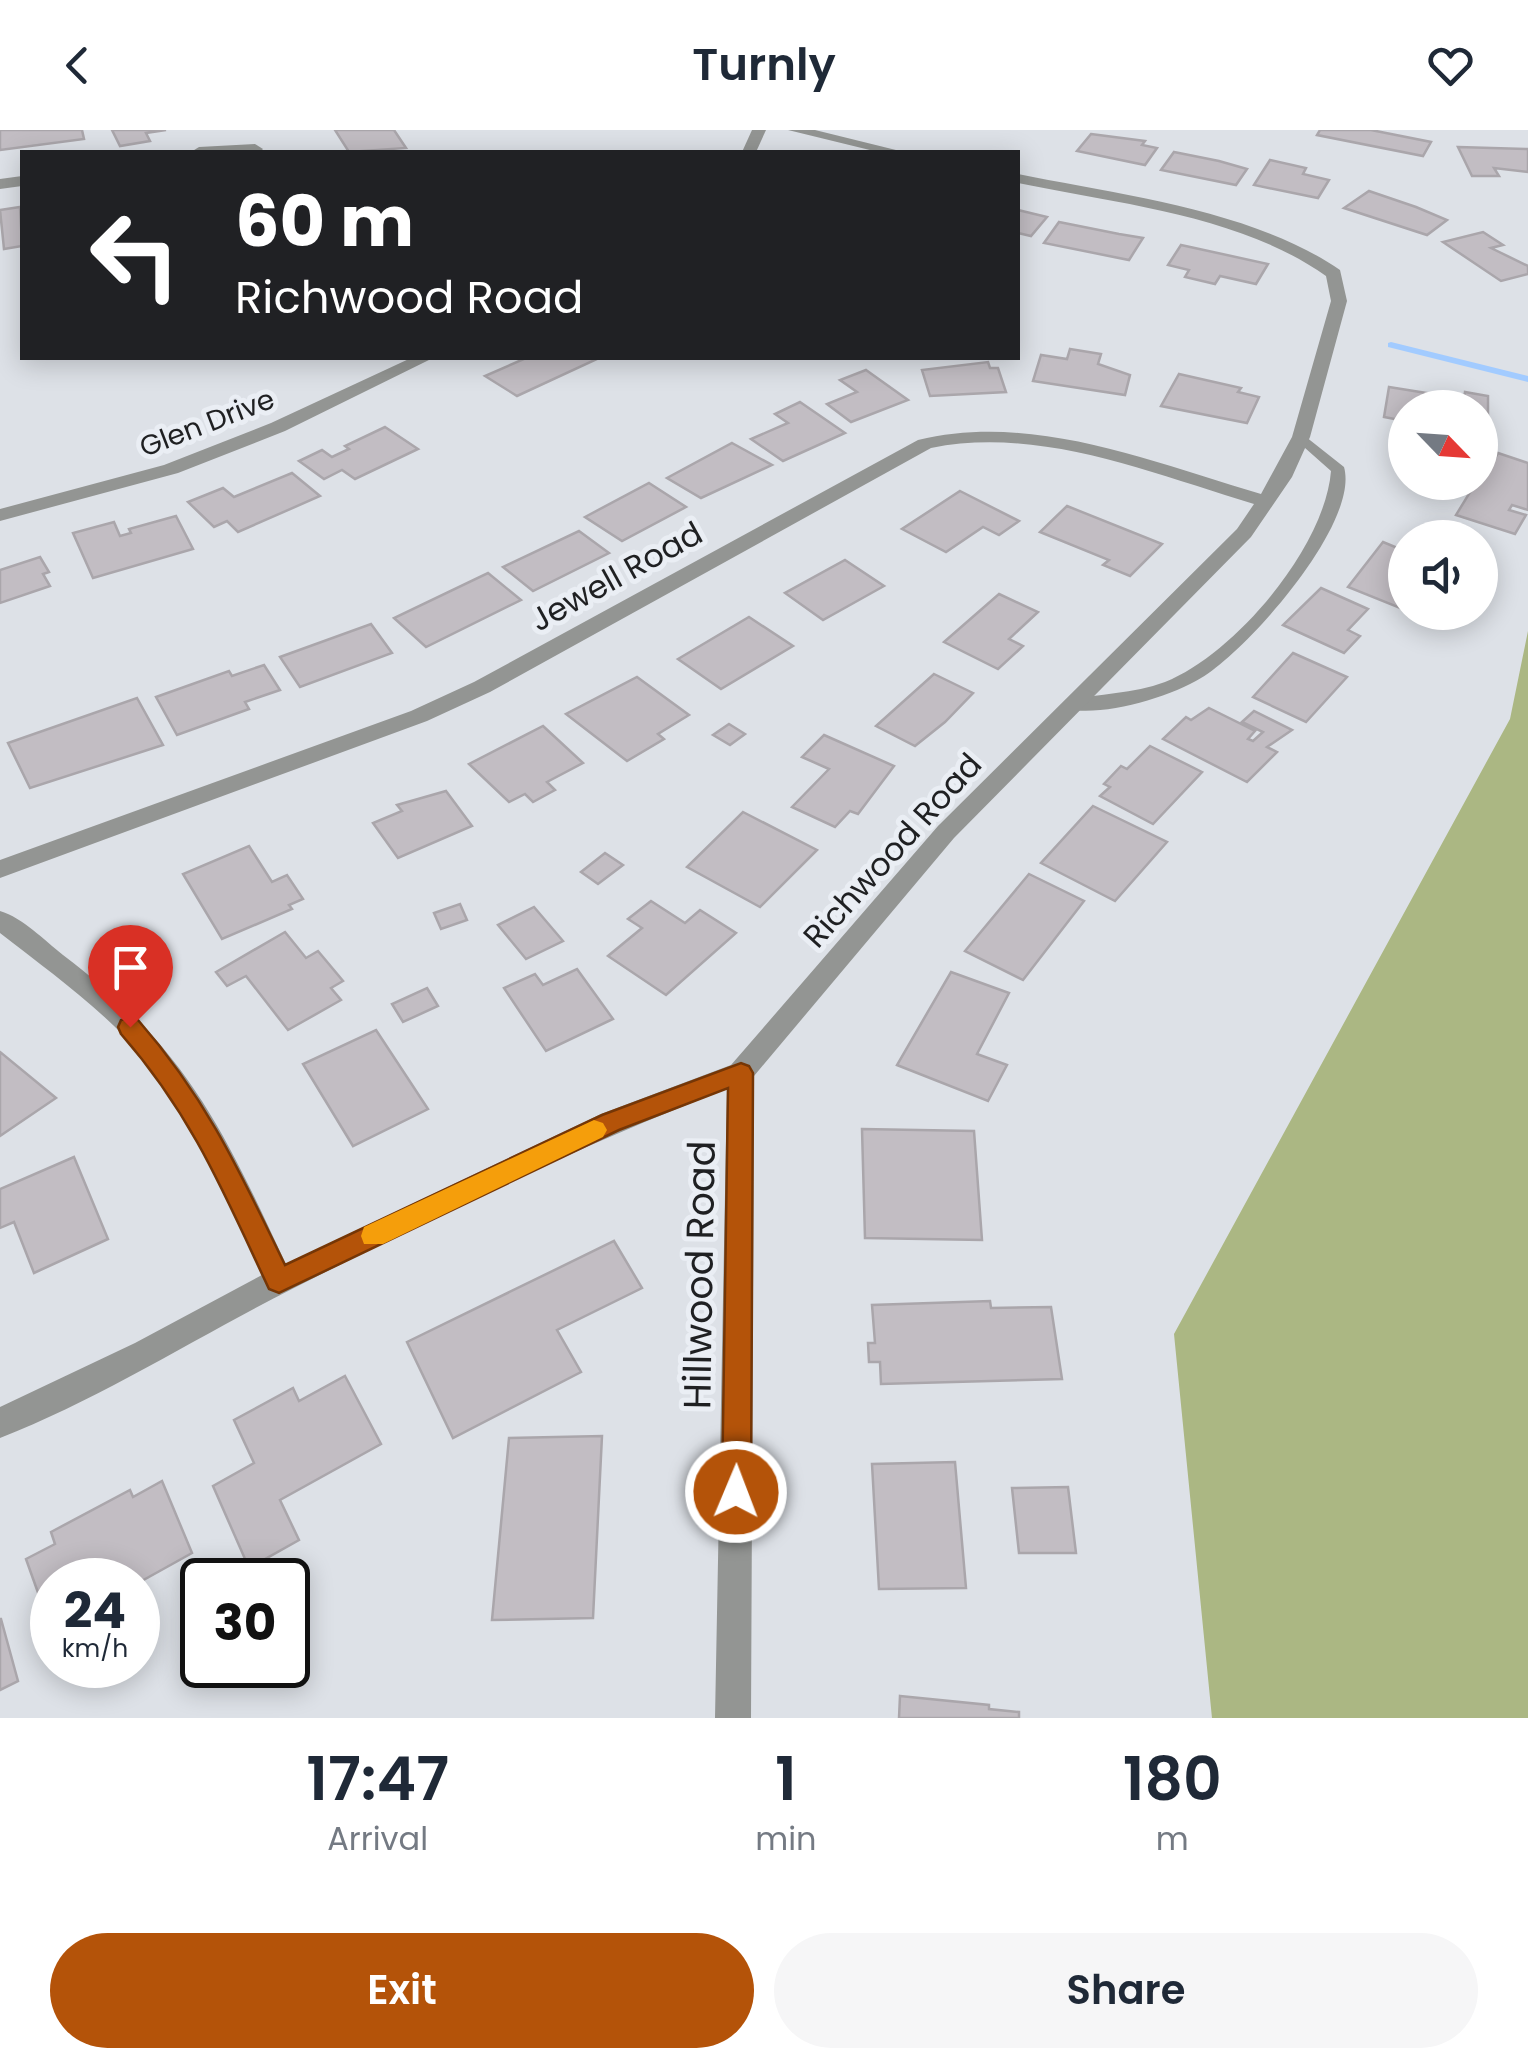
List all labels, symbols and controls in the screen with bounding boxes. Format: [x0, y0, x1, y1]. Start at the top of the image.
text: Turnly [692, 33, 836, 96]
icon: back [50, 38, 105, 93]
icon: heart [1423, 38, 1478, 93]
text: 60 m [235, 172, 414, 271]
icon: left [70, 190, 200, 320]
text: Richwood Road [235, 266, 583, 329]
street label: Glen Drive [134, 379, 280, 467]
north arrow [1388, 390, 1498, 500]
map controls [1388, 390, 1498, 630]
street label: Jewell Road [522, 510, 710, 642]
button: sound [1388, 520, 1498, 630]
street label: Richwood Road [792, 743, 992, 957]
pin [88, 925, 173, 1028]
icon: arrive [103, 940, 158, 995]
street label: Hillwood Road [670, 1140, 728, 1410]
position arrow [684, 1440, 788, 1544]
speed limit sign: 30 [180, 1558, 310, 1688]
text: 24 [64, 1575, 126, 1646]
text: km/h [62, 1631, 128, 1666]
text: 17:47 [306, 1737, 449, 1821]
text: 1 [775, 1737, 797, 1821]
text: 180 [1123, 1737, 1222, 1821]
text: Arrival [327, 1816, 428, 1861]
text: min [755, 1816, 817, 1861]
text: m [1156, 1816, 1189, 1861]
button: Exit [50, 1933, 754, 2048]
button: Share [774, 1933, 1478, 2048]

